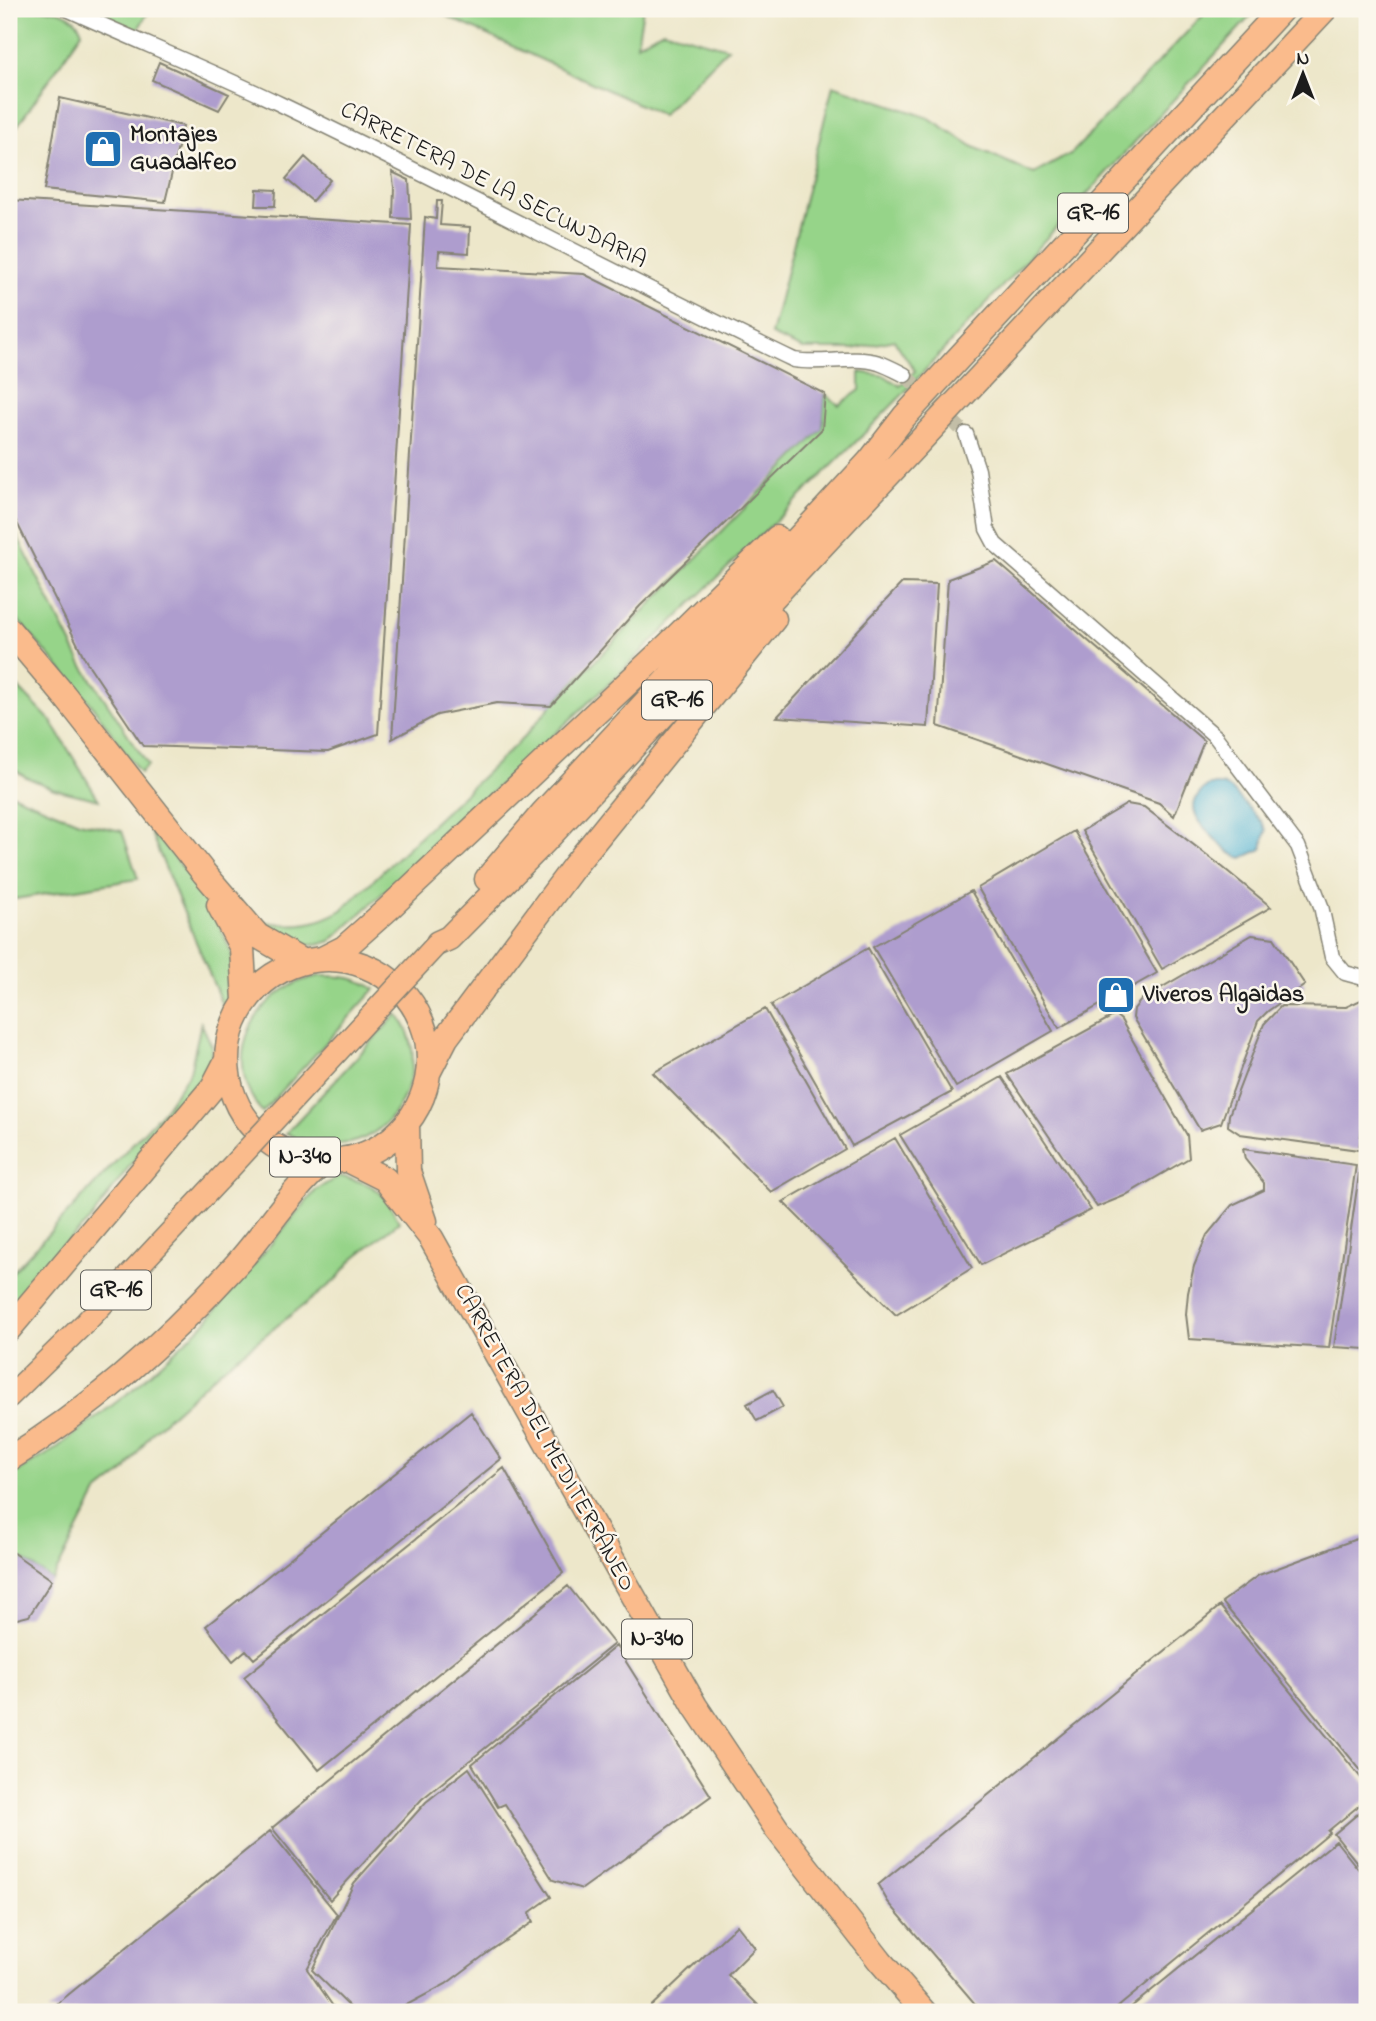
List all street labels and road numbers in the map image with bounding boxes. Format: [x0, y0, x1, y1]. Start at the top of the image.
street label: CARRETERA DE LA SECUNDARIA [334, 93, 652, 279]
road number: GR-16 [1058, 194, 1128, 232]
road number: GR-16 [642, 680, 712, 720]
road number: N-340 [270, 1138, 340, 1176]
road number: GR-16 [81, 1270, 151, 1310]
street label: CARRETERA DEL MEDITERRÁNEO [445, 1278, 643, 1598]
road number: N-340 [622, 1620, 692, 1658]

